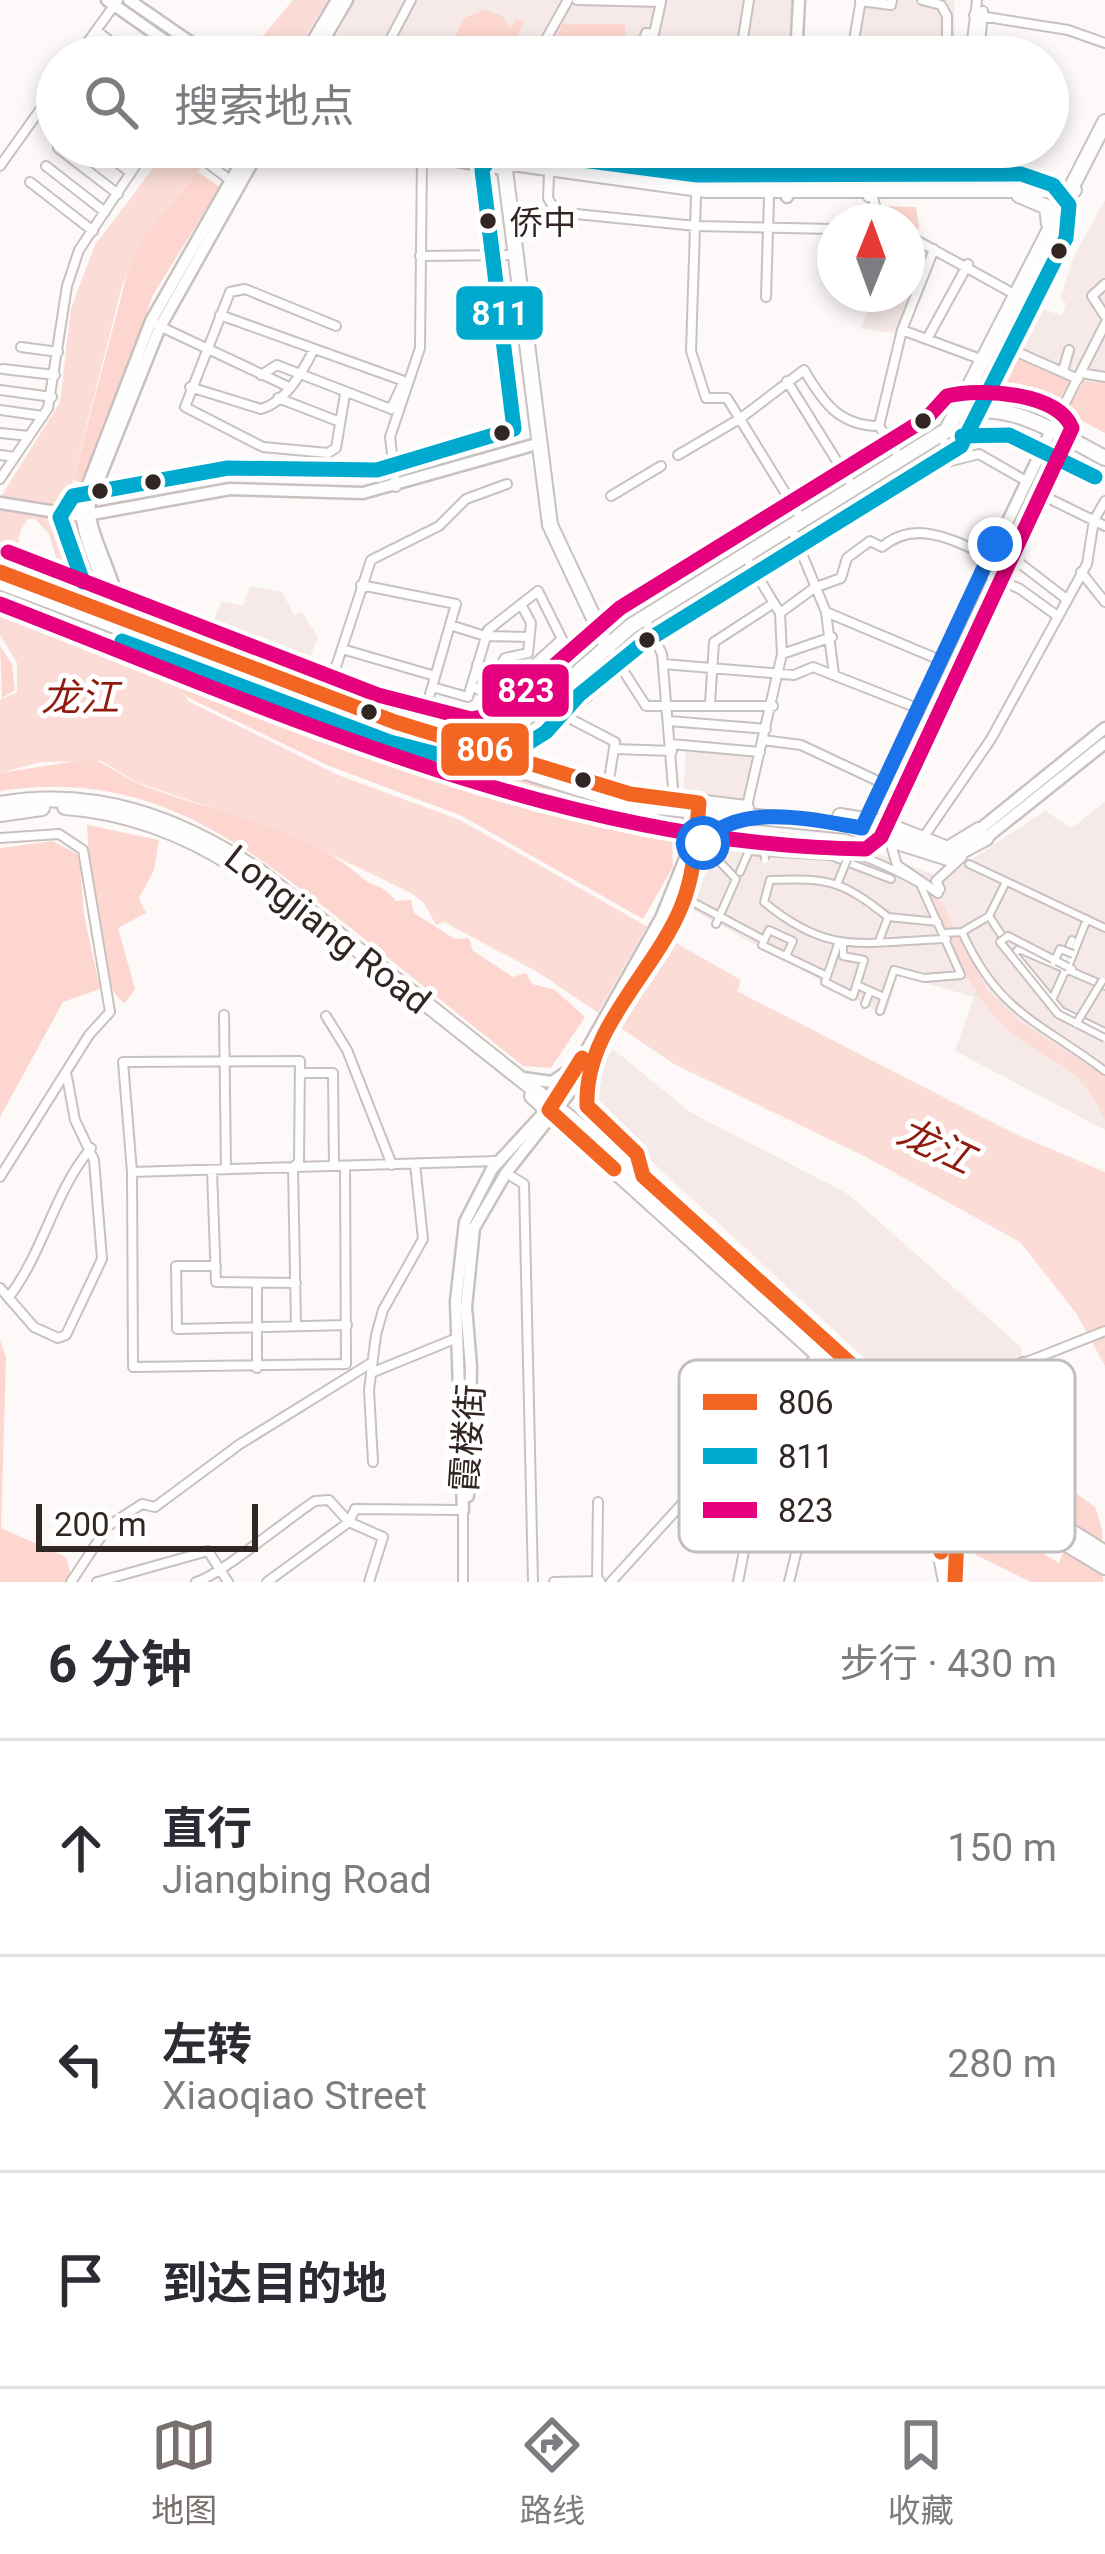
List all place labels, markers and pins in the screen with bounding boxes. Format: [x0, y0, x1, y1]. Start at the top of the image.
place label: 侨中 [510, 203, 576, 242]
marker: 侨中 [477, 210, 499, 232]
unlabelled marker [1048, 240, 1070, 262]
unlabelled marker [912, 410, 934, 432]
unlabelled marker [491, 422, 513, 444]
unlabelled marker [142, 471, 164, 493]
unlabelled marker [89, 480, 111, 502]
unlabelled marker [636, 629, 658, 651]
unlabelled marker [358, 701, 380, 723]
unlabelled marker [572, 769, 594, 791]

